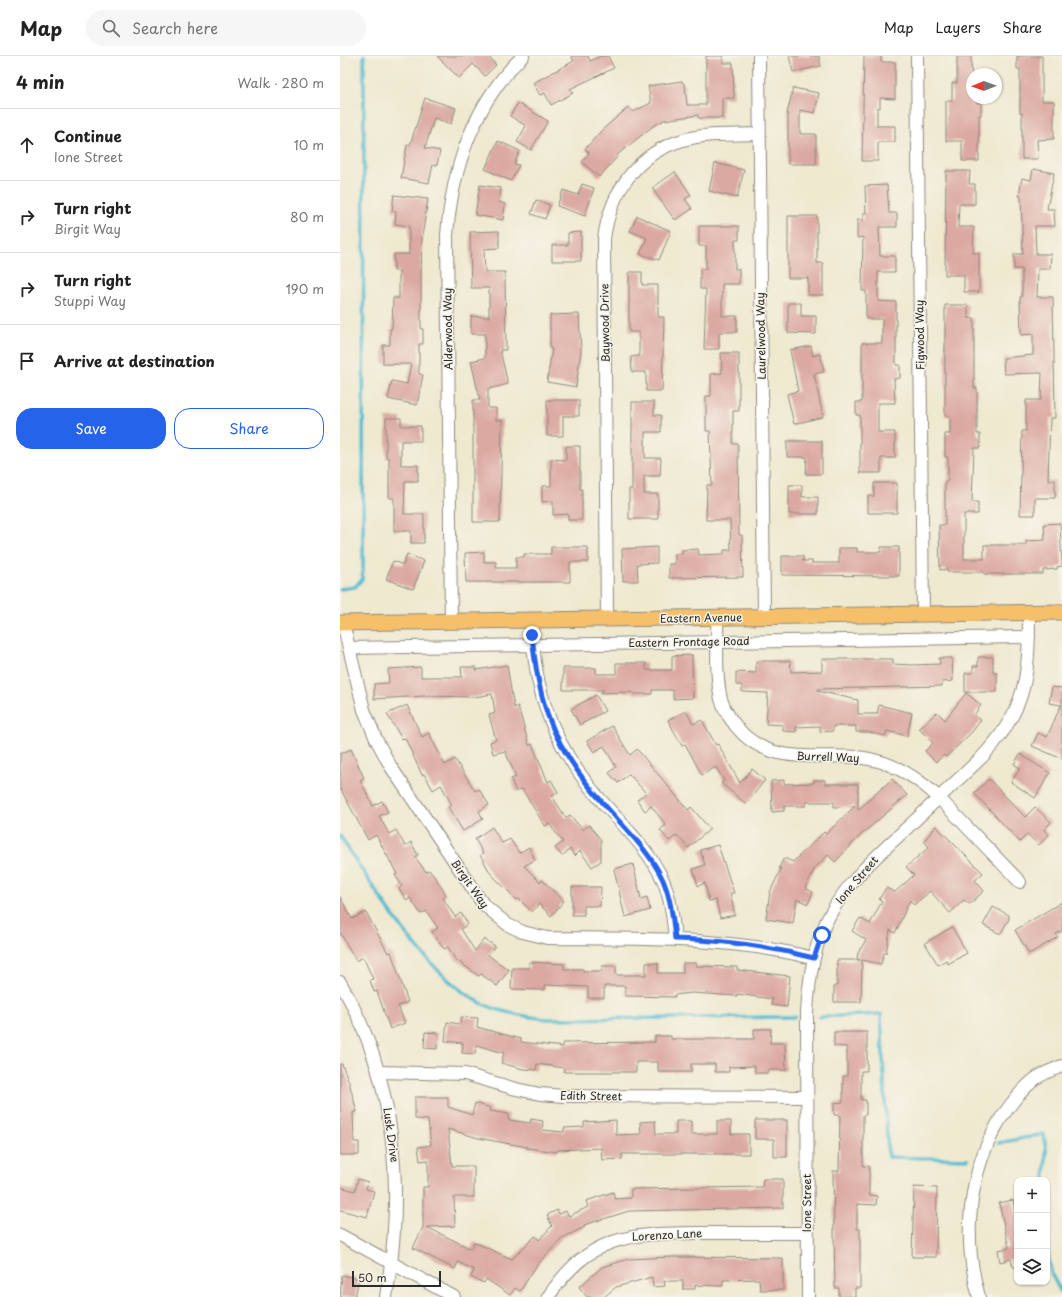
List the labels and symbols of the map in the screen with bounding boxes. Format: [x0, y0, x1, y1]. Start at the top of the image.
north arrow [966, 68, 1002, 104]
street label: Baywood Drive [595, 283, 614, 363]
street label: Alderwood Way [438, 288, 457, 370]
street label: Laurelwood Way [751, 292, 770, 380]
street label: Figwood Way [910, 300, 929, 370]
street label: Eastern Avenue [660, 608, 742, 627]
route end [523, 626, 541, 644]
street label: Eastern Frontage Road [628, 632, 750, 651]
street label: Burrell Way [796, 747, 860, 766]
street label: Ione Street [831, 851, 882, 907]
street label: Birgit Way [447, 856, 494, 912]
route start [813, 926, 831, 944]
street label: Edith Street [560, 1086, 623, 1105]
street label: Lusk Drive [379, 1106, 404, 1164]
street label: Ione Street [798, 1173, 815, 1232]
street label: Lorenzo Lane [631, 1224, 703, 1245]
scale bar [352, 1269, 441, 1288]

